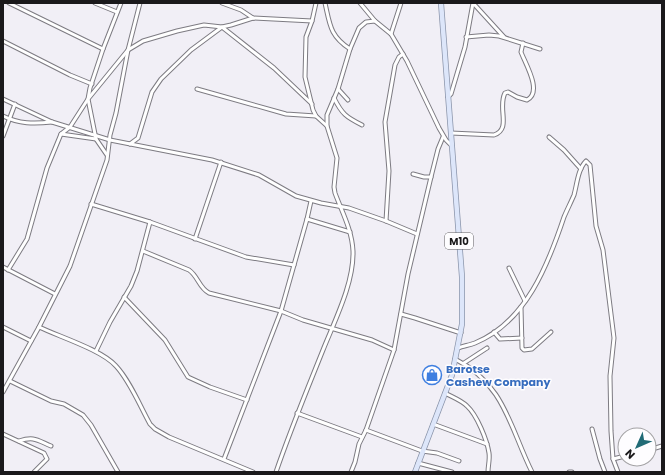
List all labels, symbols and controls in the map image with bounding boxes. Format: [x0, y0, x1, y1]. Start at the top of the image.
road number: M10 [445, 233, 473, 249]
place label: Barotse Cashew Company [446, 361, 550, 390]
shop icon: Barotse Cashew Company [421, 364, 443, 386]
north arrow [617, 427, 657, 467]
text: N [621, 445, 639, 463]

